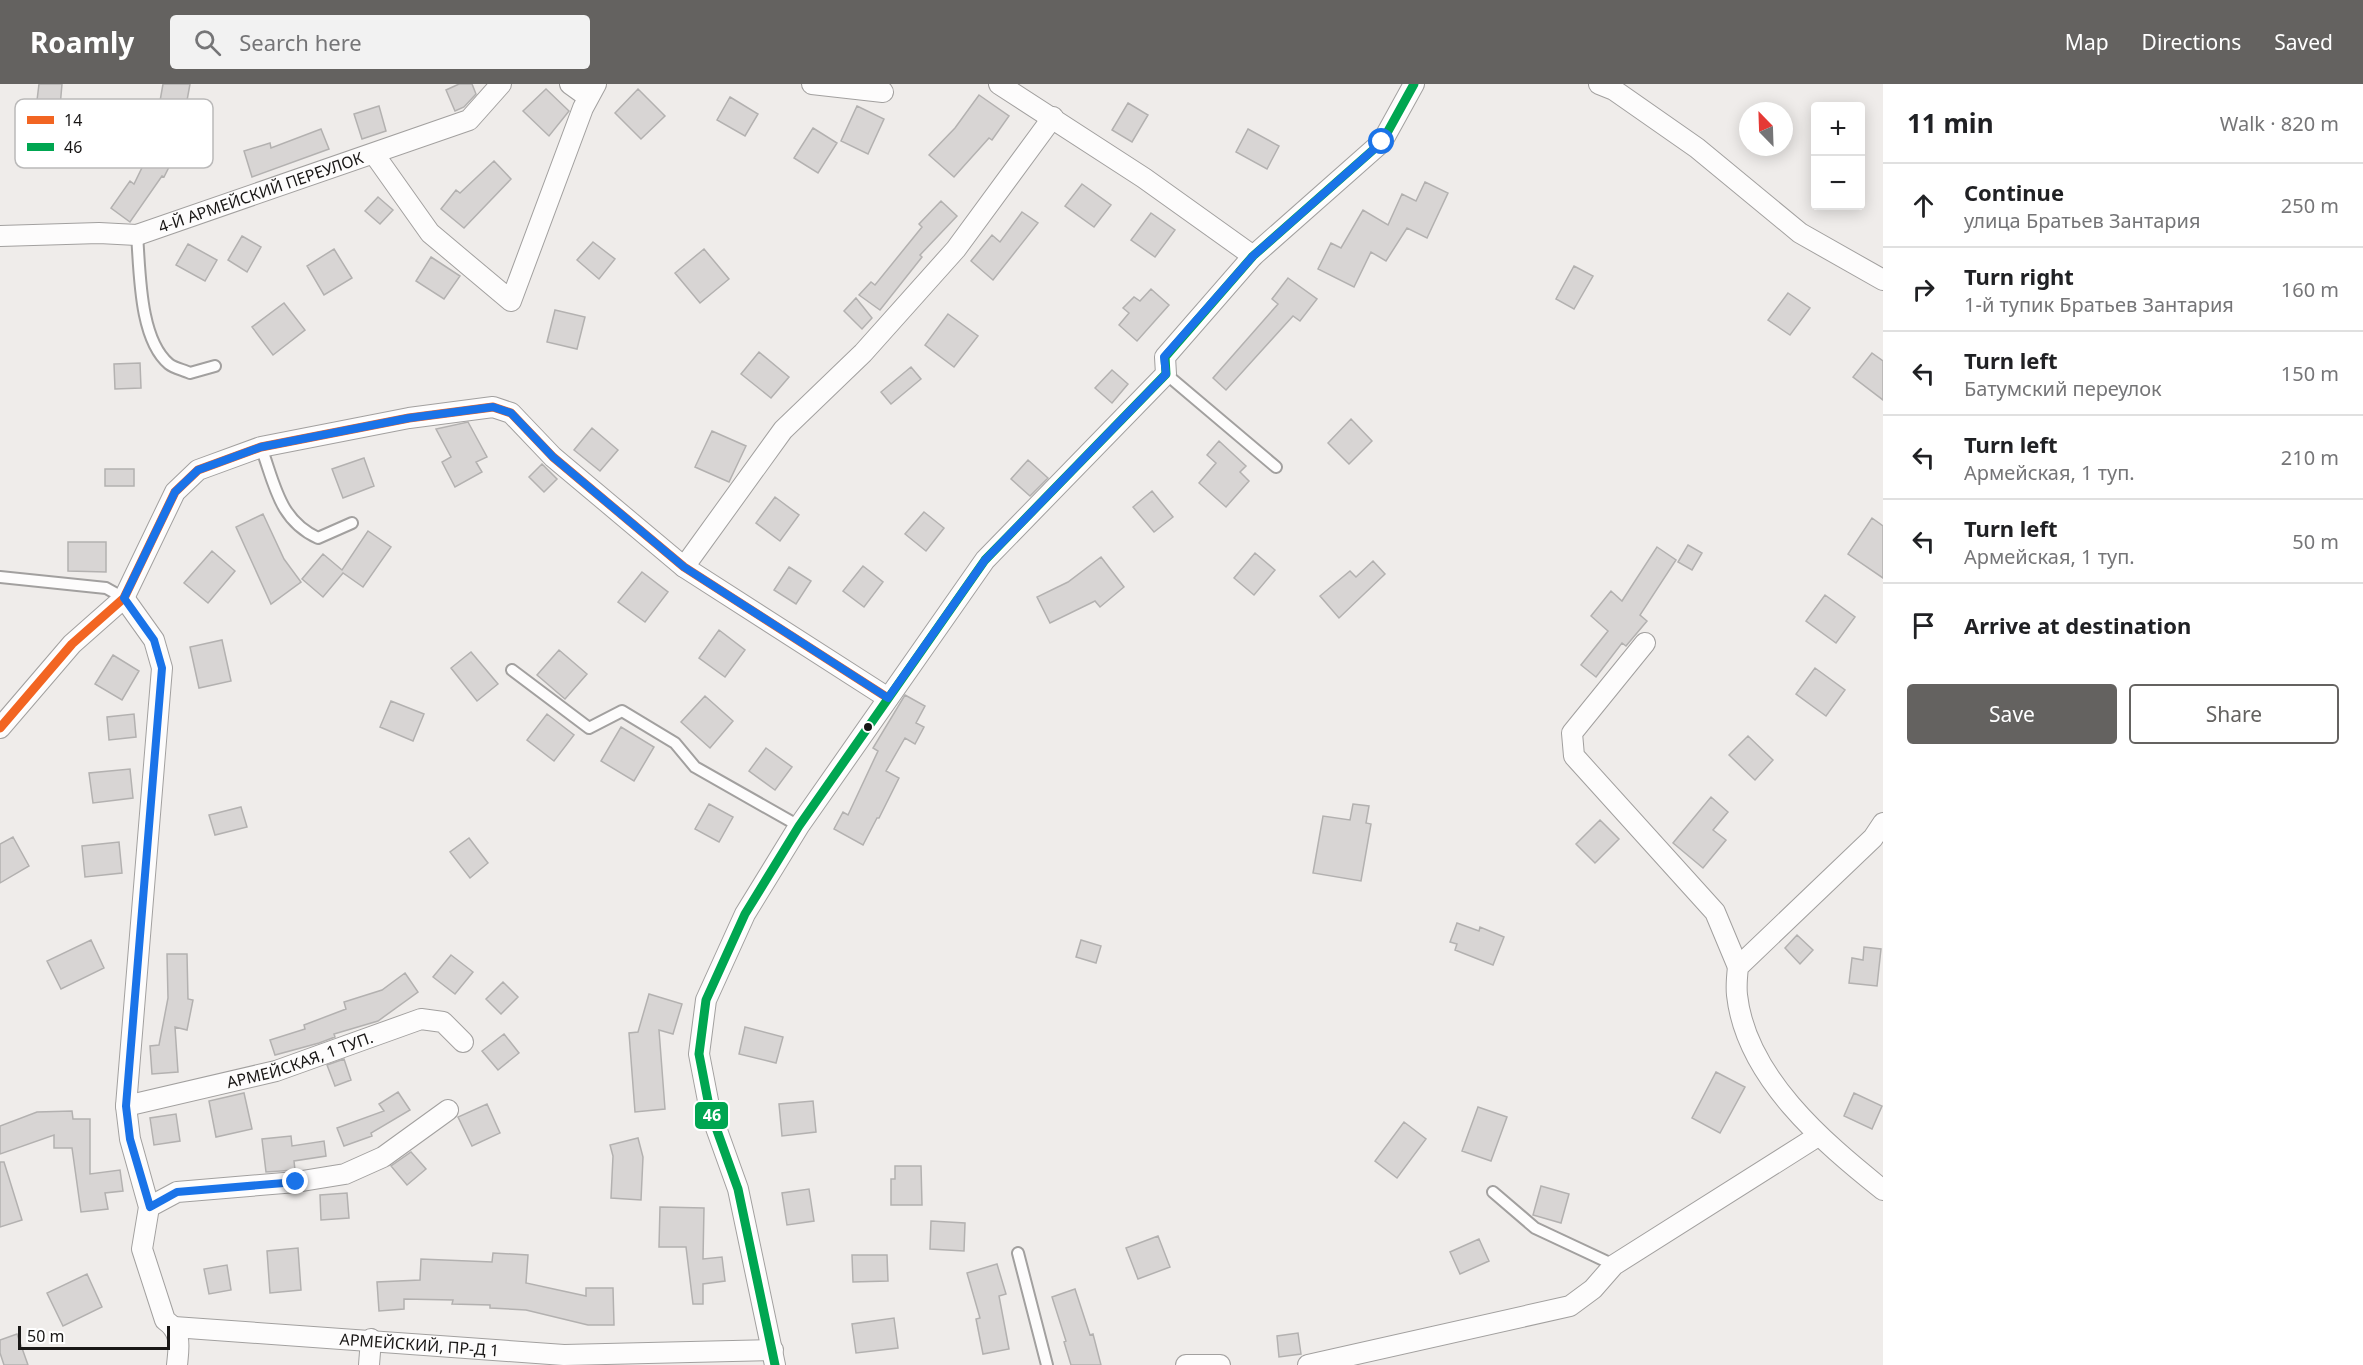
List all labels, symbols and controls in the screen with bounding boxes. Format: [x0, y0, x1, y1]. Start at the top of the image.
search box [170, 15, 590, 69]
text: Roamly [30, 23, 134, 61]
icon: search [191, 26, 224, 59]
text: Search here [239, 27, 362, 57]
text: Map [2065, 28, 2109, 56]
text: Directions [2142, 28, 2241, 56]
text: Saved [2274, 28, 2333, 56]
legend [15, 99, 213, 168]
north arrow [1739, 102, 1793, 156]
map controls [1811, 102, 1865, 210]
button: + [1811, 102, 1865, 156]
text: 11 min [1907, 105, 1994, 141]
text: 14 [64, 109, 82, 131]
text: Walk · 820 m [2220, 110, 2339, 137]
route start [1368, 128, 1394, 154]
text: 46 [64, 136, 82, 158]
street label: 4-Й АРМЕЙСКИЙ ПЕРЕУЛОК [155, 146, 366, 238]
button: − [1811, 156, 1865, 210]
text: Continue [1964, 177, 2064, 207]
icon: ahead [1907, 189, 1940, 222]
text: 250 m [2281, 192, 2339, 219]
text: улица Братьев Зантария [1964, 207, 2200, 234]
text: Turn right [1964, 261, 2074, 291]
icon: right [1907, 273, 1940, 306]
text: 160 m [2281, 276, 2339, 303]
text: 1-й тупик Братьев Зантария [1964, 291, 2234, 318]
text: Turn left [1964, 345, 2058, 375]
icon: left [1907, 357, 1940, 390]
text: 150 m [2281, 360, 2339, 387]
text: Батумский переулок [1964, 375, 2162, 402]
text: Turn left [1964, 429, 2058, 459]
icon: left [1907, 441, 1940, 474]
text: 210 m [2281, 444, 2339, 471]
text: Армейская, 1 туп. [1964, 459, 2135, 486]
text: Turn left [1964, 513, 2058, 543]
icon: left [1907, 525, 1940, 558]
text: 50 m [2292, 528, 2339, 555]
text: Армейская, 1 туп. [1964, 543, 2135, 570]
icon: arrive [1907, 609, 1940, 642]
text: Arrive at destination [1964, 610, 2191, 640]
button: Save [1907, 684, 2117, 744]
button: Share [2129, 684, 2339, 744]
unlabelled marker [862, 721, 874, 733]
street label: АРМЕЙСКАЯ, 1 ТУП. [224, 1026, 376, 1093]
line badge: 46 [694, 1101, 729, 1130]
text: 46 [703, 1104, 721, 1126]
route end [282, 1168, 308, 1194]
scale bar [18, 1323, 170, 1350]
text: 50 m [27, 1325, 64, 1347]
street label: АРМЕЙСКИЙ, ПР-Д 1 [339, 1328, 500, 1361]

